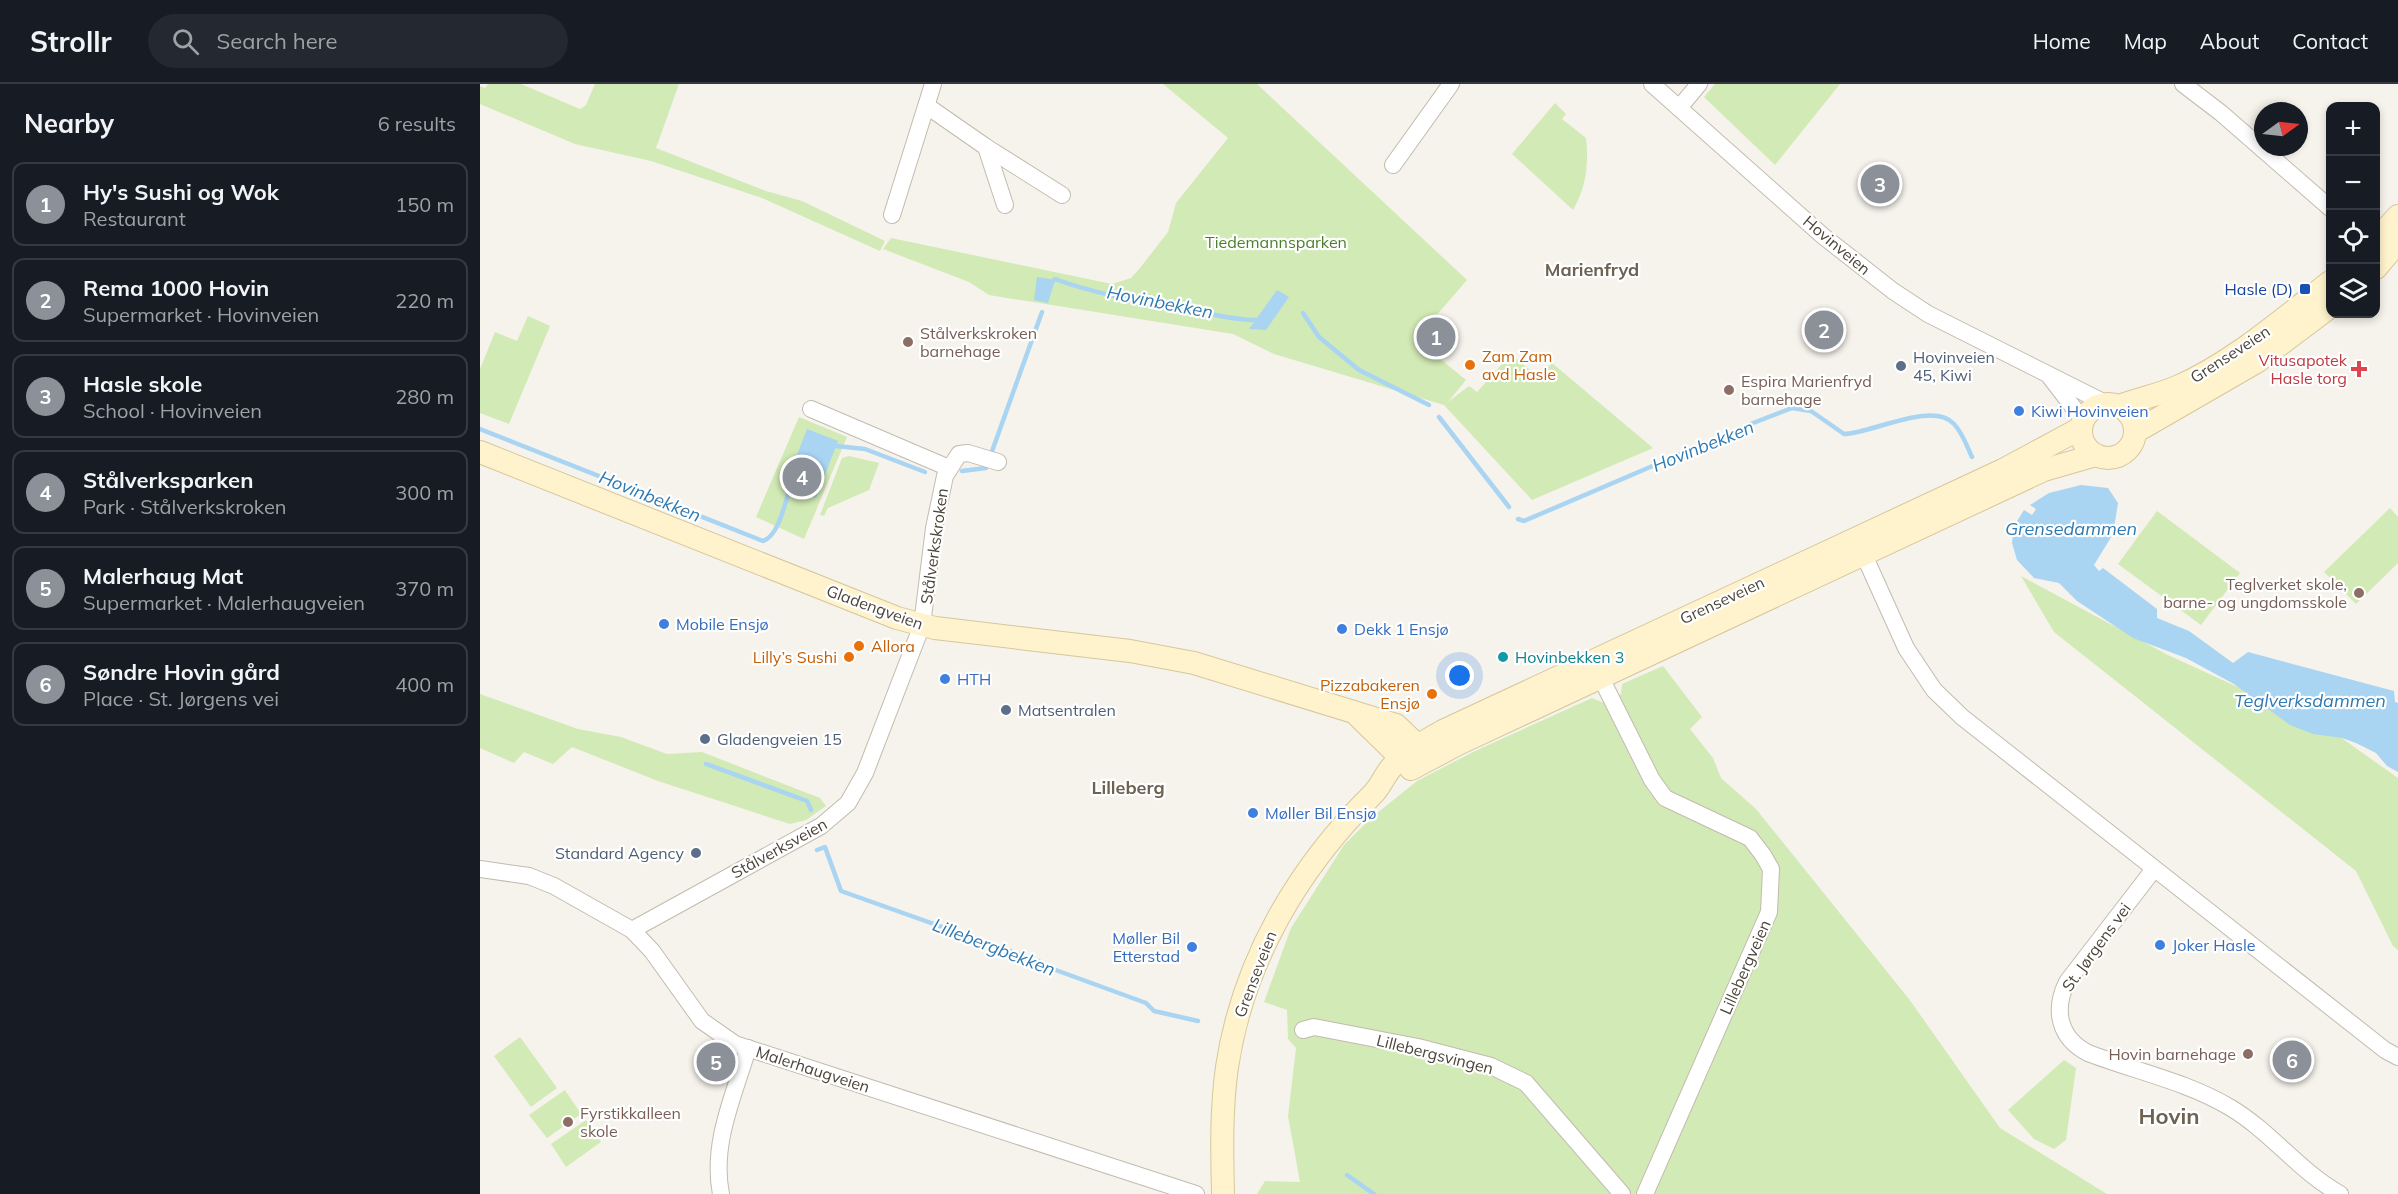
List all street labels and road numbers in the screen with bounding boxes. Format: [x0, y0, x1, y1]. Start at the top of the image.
street label: Hovinveien [1799, 211, 1875, 279]
street label: Grenseveien [2186, 321, 2274, 387]
street label: Stålverkskroken [916, 487, 952, 605]
street label: Grenseveien [1677, 572, 1767, 628]
street label: Gladengveien [824, 580, 926, 634]
street label: Stålverksveien [727, 813, 831, 883]
street label: St. Jørgens vei [2057, 899, 2135, 995]
street label: Lillebergveien [1715, 917, 1775, 1017]
street label: Grenseveien [1229, 928, 1281, 1020]
street label: Lillebergsvingen [1375, 1030, 1495, 1078]
street label: Malerhaugveien [754, 1041, 872, 1097]

